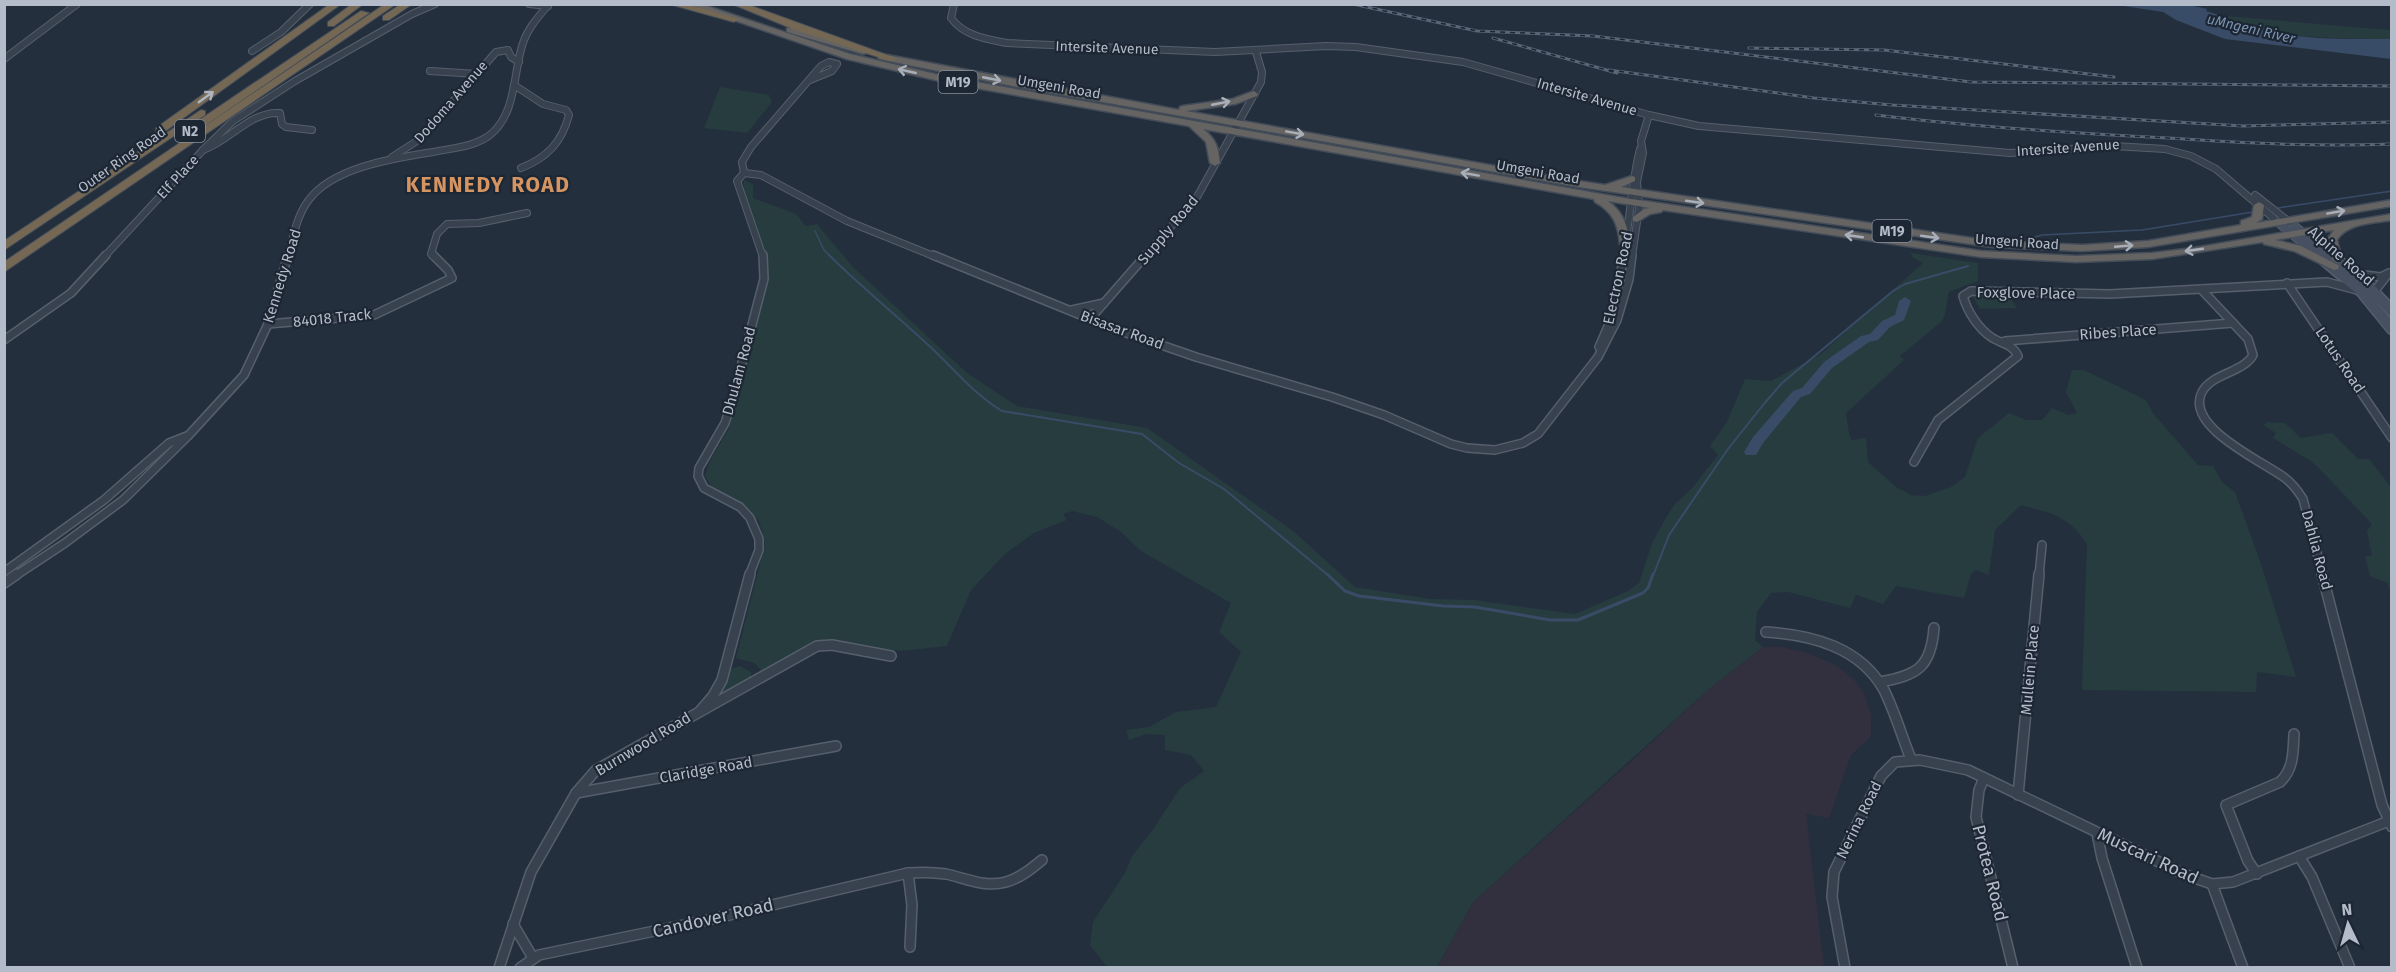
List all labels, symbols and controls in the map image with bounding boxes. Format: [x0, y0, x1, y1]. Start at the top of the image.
water label: uMngeni River [2205, 11, 2297, 48]
street label: Intersite Avenue [1055, 38, 1159, 58]
street label: Dodoma Avenue [411, 57, 491, 147]
one-way arrow [897, 65, 917, 76]
road number: M19 [938, 71, 978, 93]
street label: Umgeni Road [1016, 71, 1102, 103]
one-way arrow [981, 74, 1001, 85]
street label: Intersite Avenue [1535, 75, 1639, 119]
one-way arrow [197, 91, 213, 103]
one-way arrow [1211, 97, 1231, 108]
road number: N2 [175, 120, 205, 142]
street label: Outer Ring Road [75, 123, 169, 197]
one-way arrow [1285, 128, 1304, 139]
street label: Intersite Avenue [2016, 136, 2120, 160]
street label: Elf Place [154, 152, 202, 202]
street label: Umgeni Road [1495, 156, 1581, 188]
one-way arrow [1461, 168, 1480, 179]
district label: KENNEDY ROAD [406, 172, 570, 198]
street label: Supply Road [1134, 192, 1202, 268]
one-way arrow [1685, 197, 1705, 208]
one-way arrow [2325, 206, 2345, 217]
road number: M19 [1872, 220, 1912, 242]
street label: Alpine Road [2304, 222, 2378, 290]
street label: Kennedy Road [259, 227, 305, 325]
street label: Electron Road [1599, 230, 1637, 326]
one-way arrow [1845, 230, 1865, 241]
one-way arrow [1920, 231, 1939, 242]
street label: Umgeni Road [1974, 231, 2060, 253]
one-way arrow [2114, 240, 2134, 251]
one-way arrow [2185, 245, 2205, 256]
street label: Foxglove Place [1976, 283, 2076, 303]
street label: 84018 Track [292, 305, 372, 331]
street label: Bisasar Road [1078, 307, 1166, 353]
street label: Ribes Place [2079, 320, 2157, 344]
street label: Lotus Road [2311, 324, 2369, 396]
street label: Dhulam Road [719, 325, 759, 417]
street label: Dahlia Road [2298, 508, 2336, 592]
street label: Mullein Place [2017, 624, 2043, 716]
street label: Burnwood Road [592, 708, 694, 780]
street label: Claridge Road [658, 753, 754, 787]
street label: Nerina Road [1833, 778, 1885, 862]
street label: Protea Road [1967, 822, 2013, 924]
street label: Muscari Road [2094, 823, 2202, 889]
street label: Candover Road [650, 893, 776, 943]
north arrow [2318, 894, 2378, 954]
text: N [2341, 900, 2353, 919]

